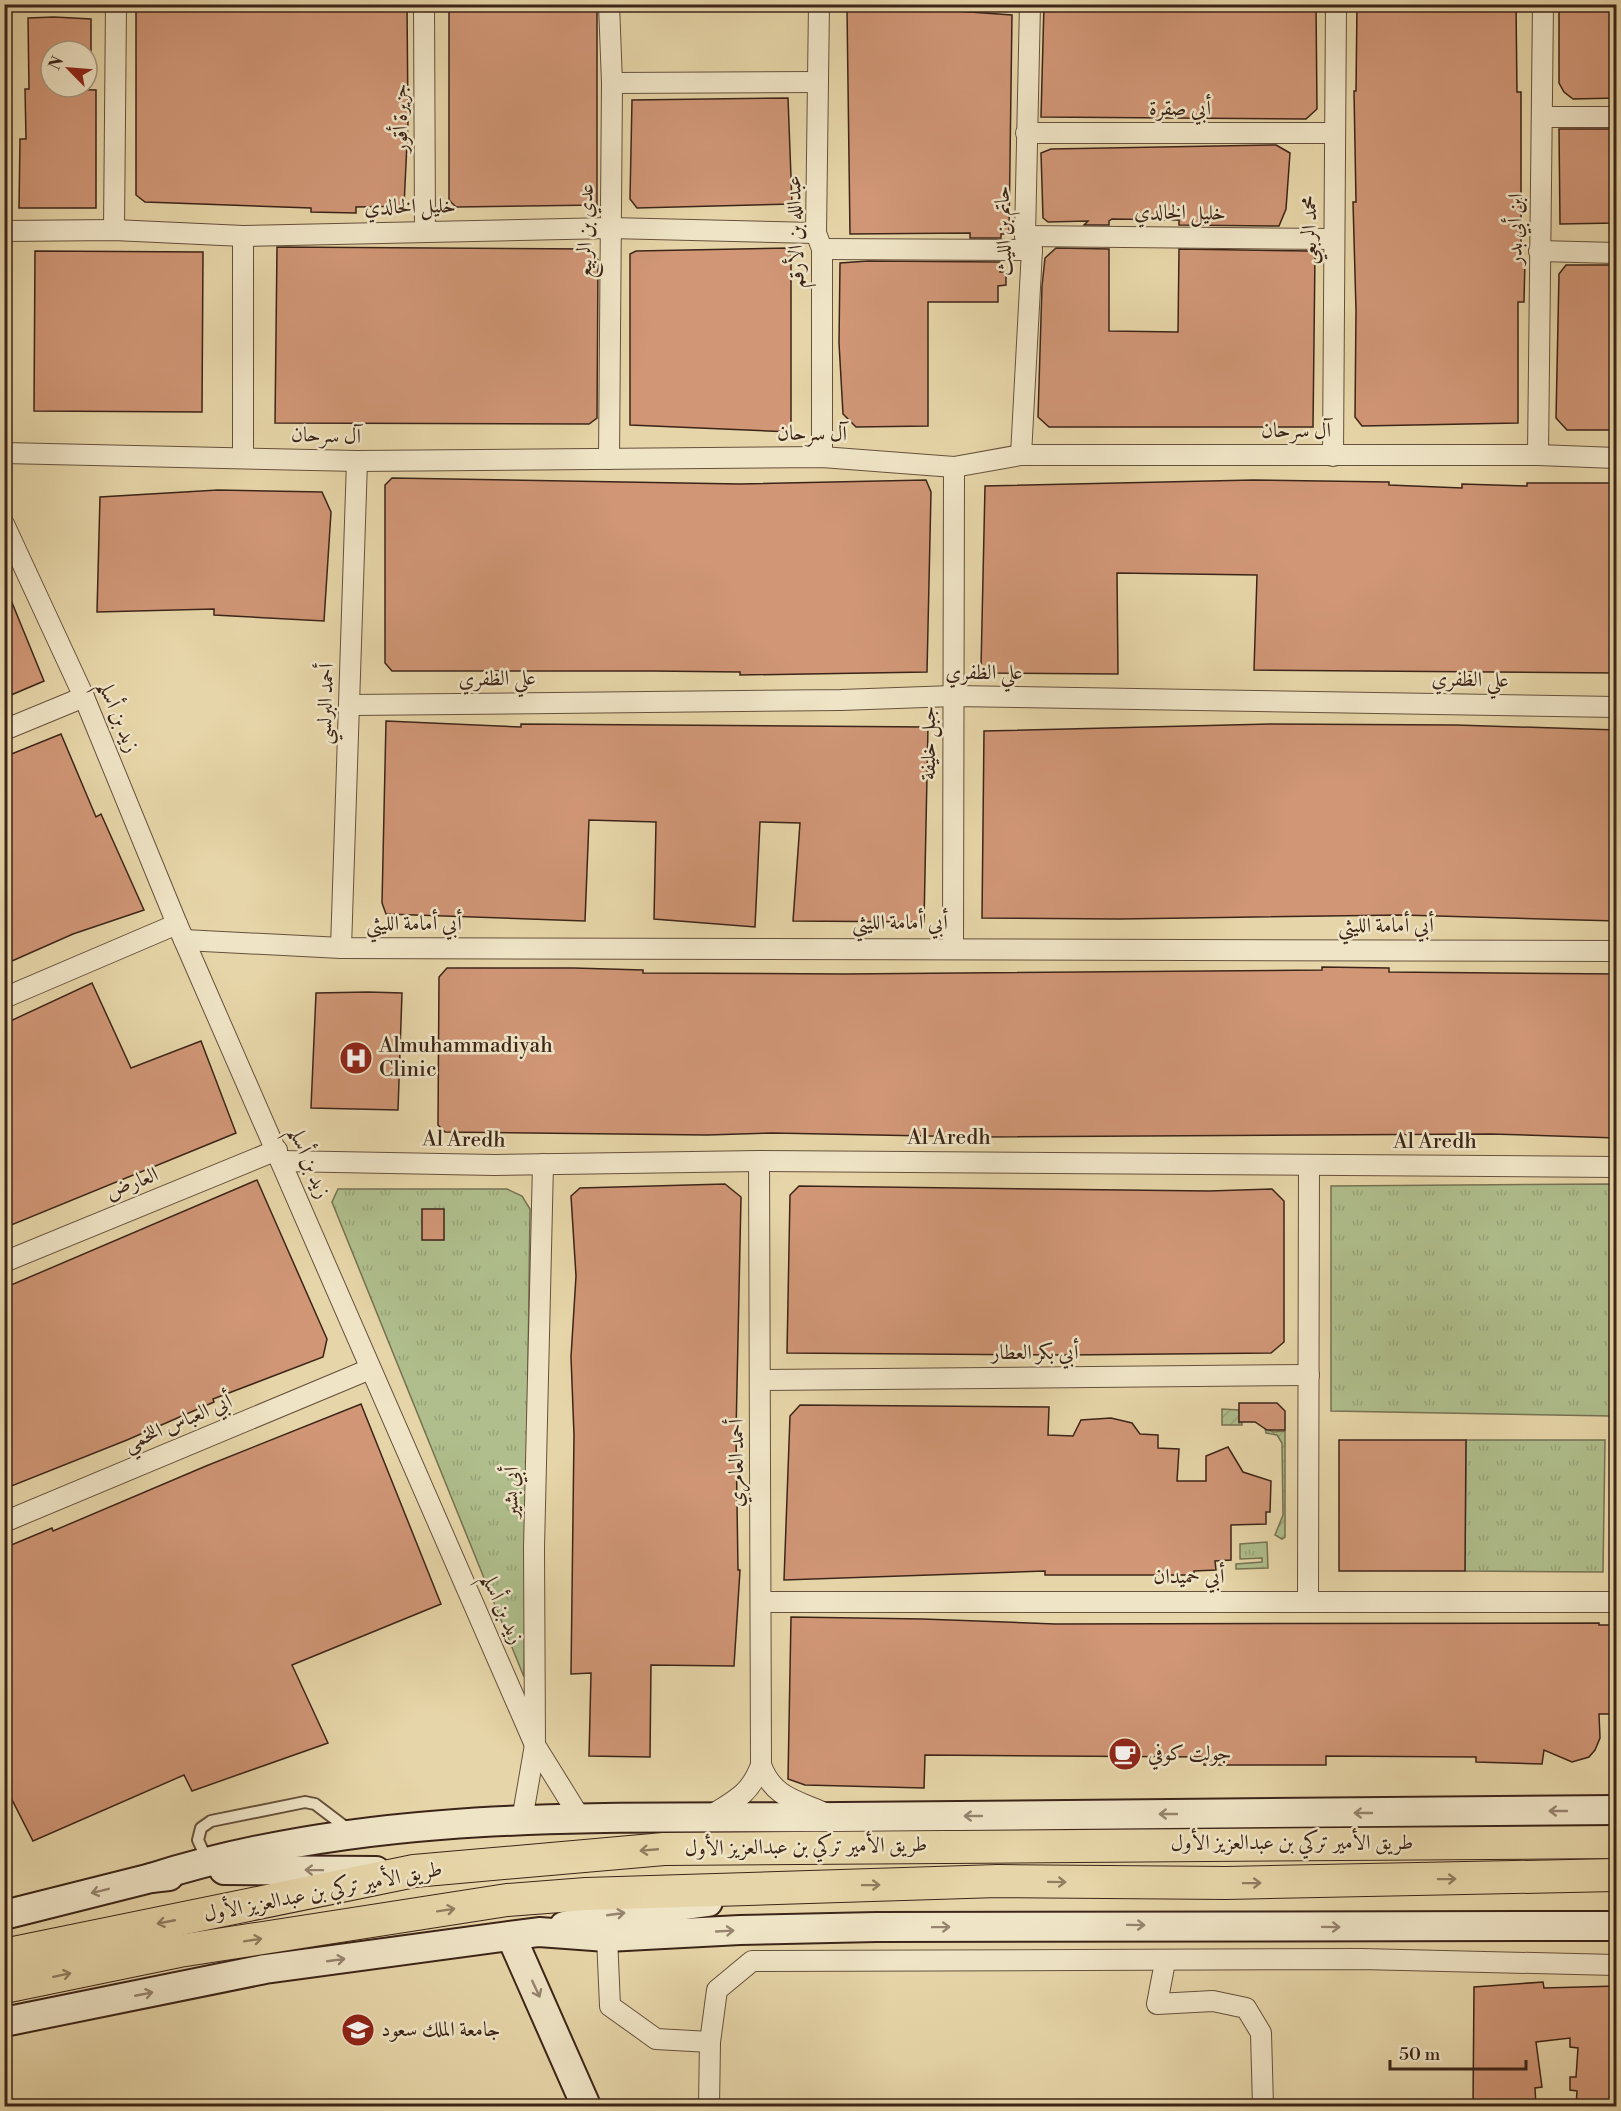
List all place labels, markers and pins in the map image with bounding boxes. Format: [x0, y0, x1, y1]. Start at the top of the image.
place label: Almuhammadiyah Clinic [378, 1033, 553, 1083]
hospital icon: Almuhammadiyah Clinic [338, 1040, 374, 1076]
cafe icon: جولت كوفي [1107, 1736, 1143, 1772]
place label: جولت كوفي [1148, 1741, 1232, 1770]
school or university icon: جامعة الملك سعود [340, 2012, 376, 2048]
place label: جامعة الملك سعود [381, 2017, 501, 2043]

